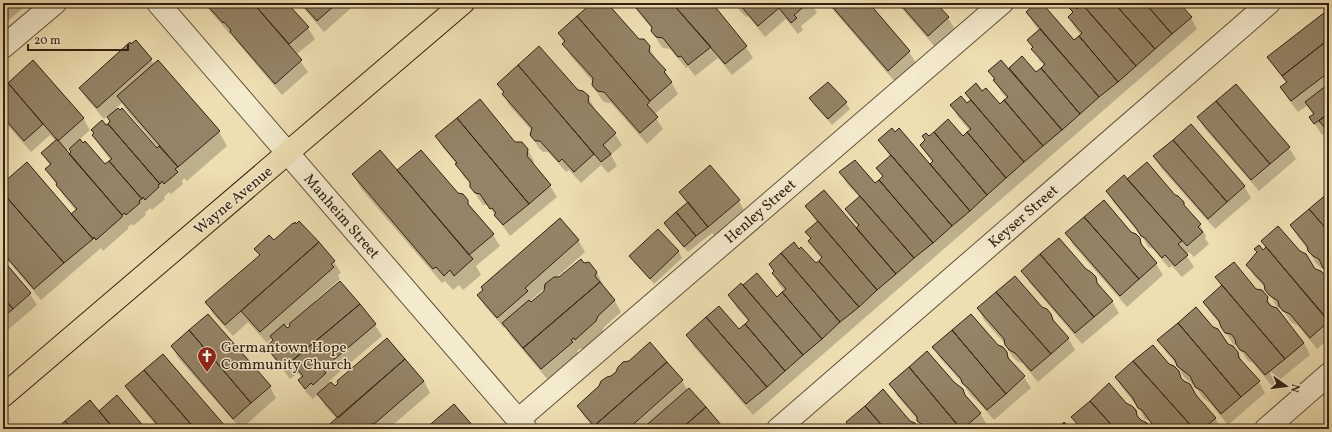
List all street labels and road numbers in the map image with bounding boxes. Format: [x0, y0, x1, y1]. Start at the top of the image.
street label: Wayne Avenue [190, 162, 278, 240]
street label: Manheim Street [298, 170, 384, 264]
street label: Henley Street [721, 175, 801, 249]
street label: Keyser Street [984, 181, 1064, 254]

